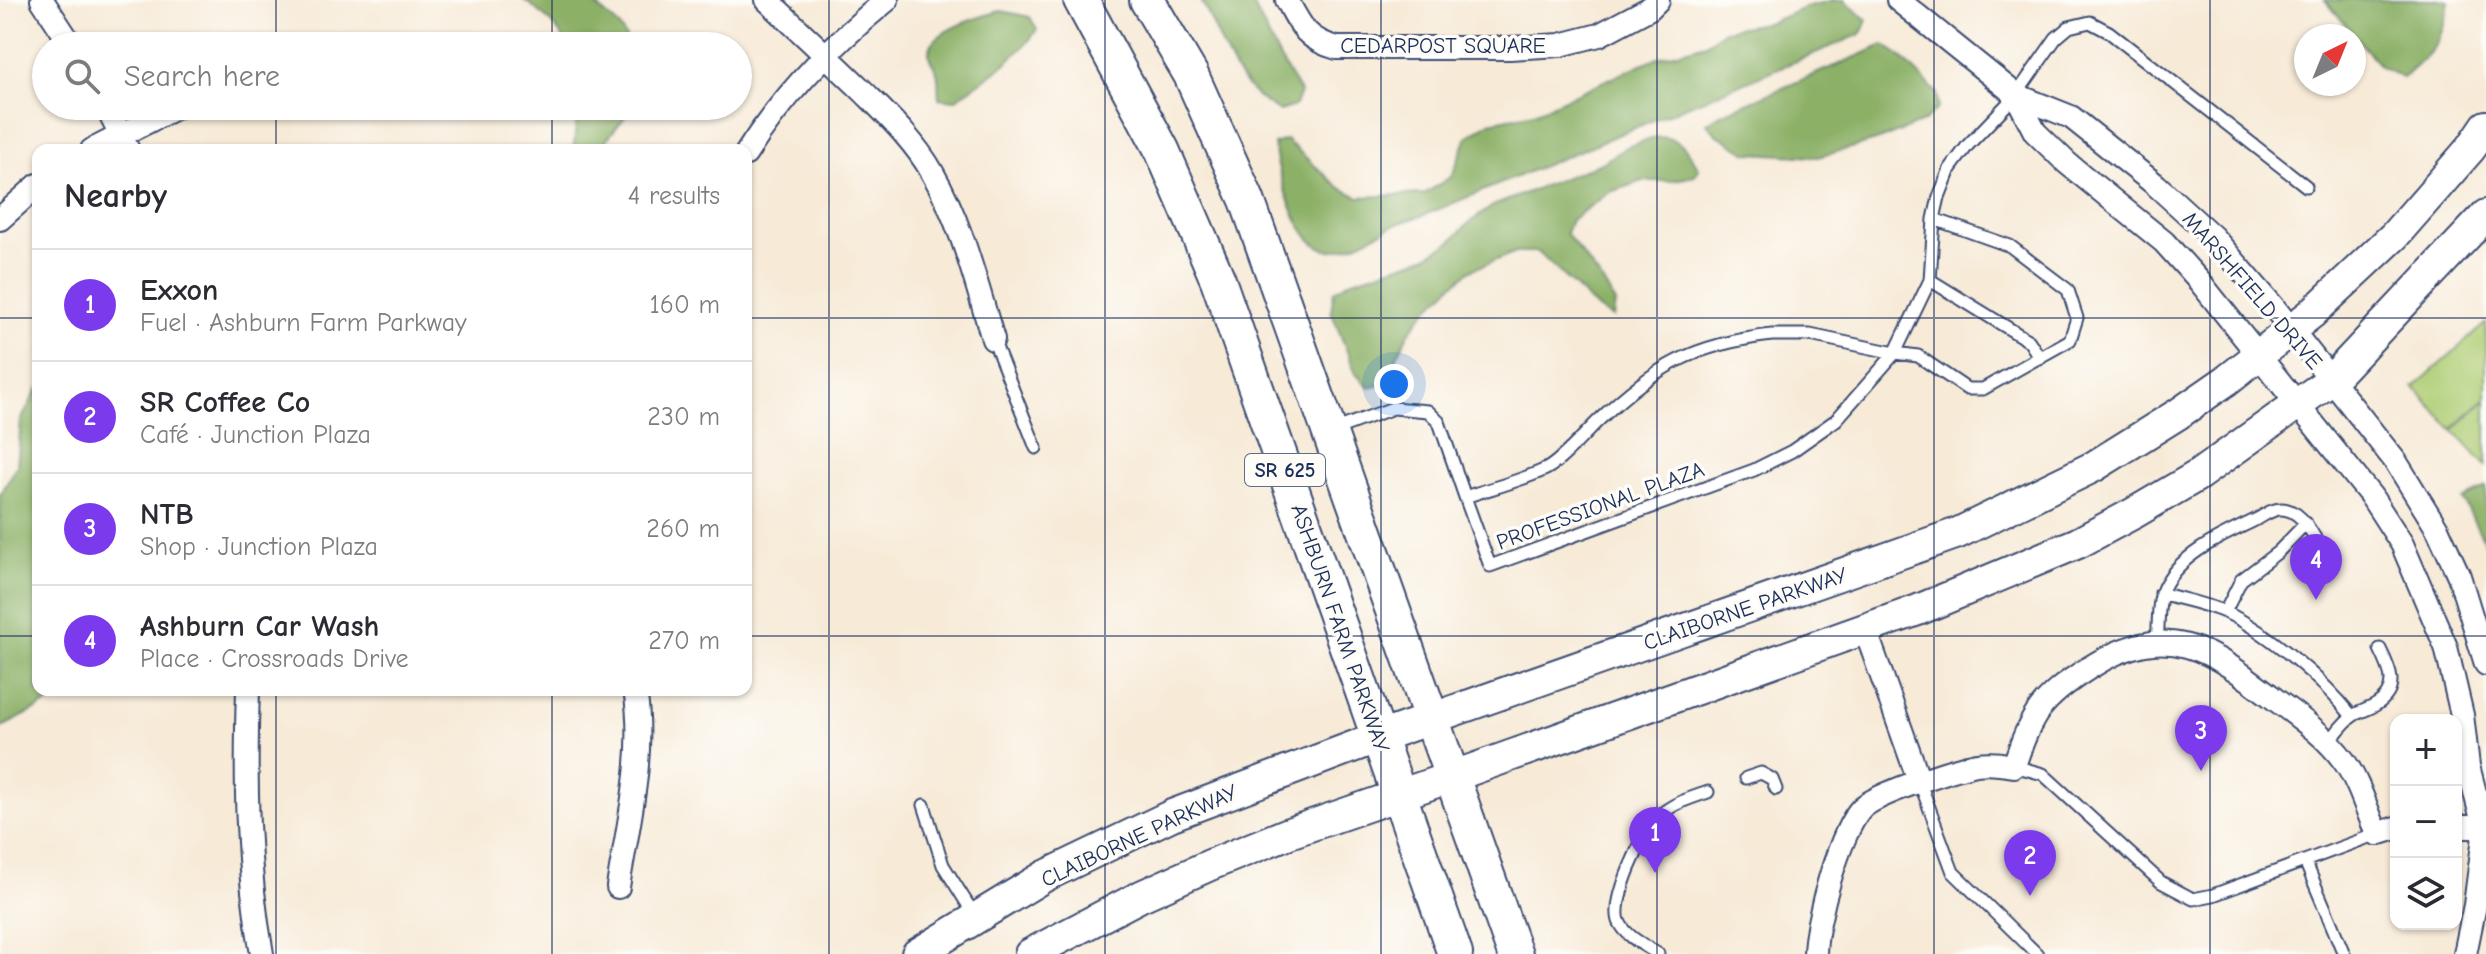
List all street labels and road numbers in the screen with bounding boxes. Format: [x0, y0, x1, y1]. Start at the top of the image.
street label: CEDARPOST SQUARE [1340, 33, 1546, 59]
street label: MARSHFIELD DRIVE [2177, 207, 2328, 375]
road number: SR 625 [1245, 454, 1325, 486]
street label: PROFESSIONAL PLAZA [1493, 456, 1708, 556]
street label: ASHBURN FARM PARKWAY [1285, 501, 1395, 756]
street label: CLAIBORNE PARKWAY [1640, 562, 1851, 656]
street label: CLAIBORNE PARKWAY [1037, 779, 1242, 893]

